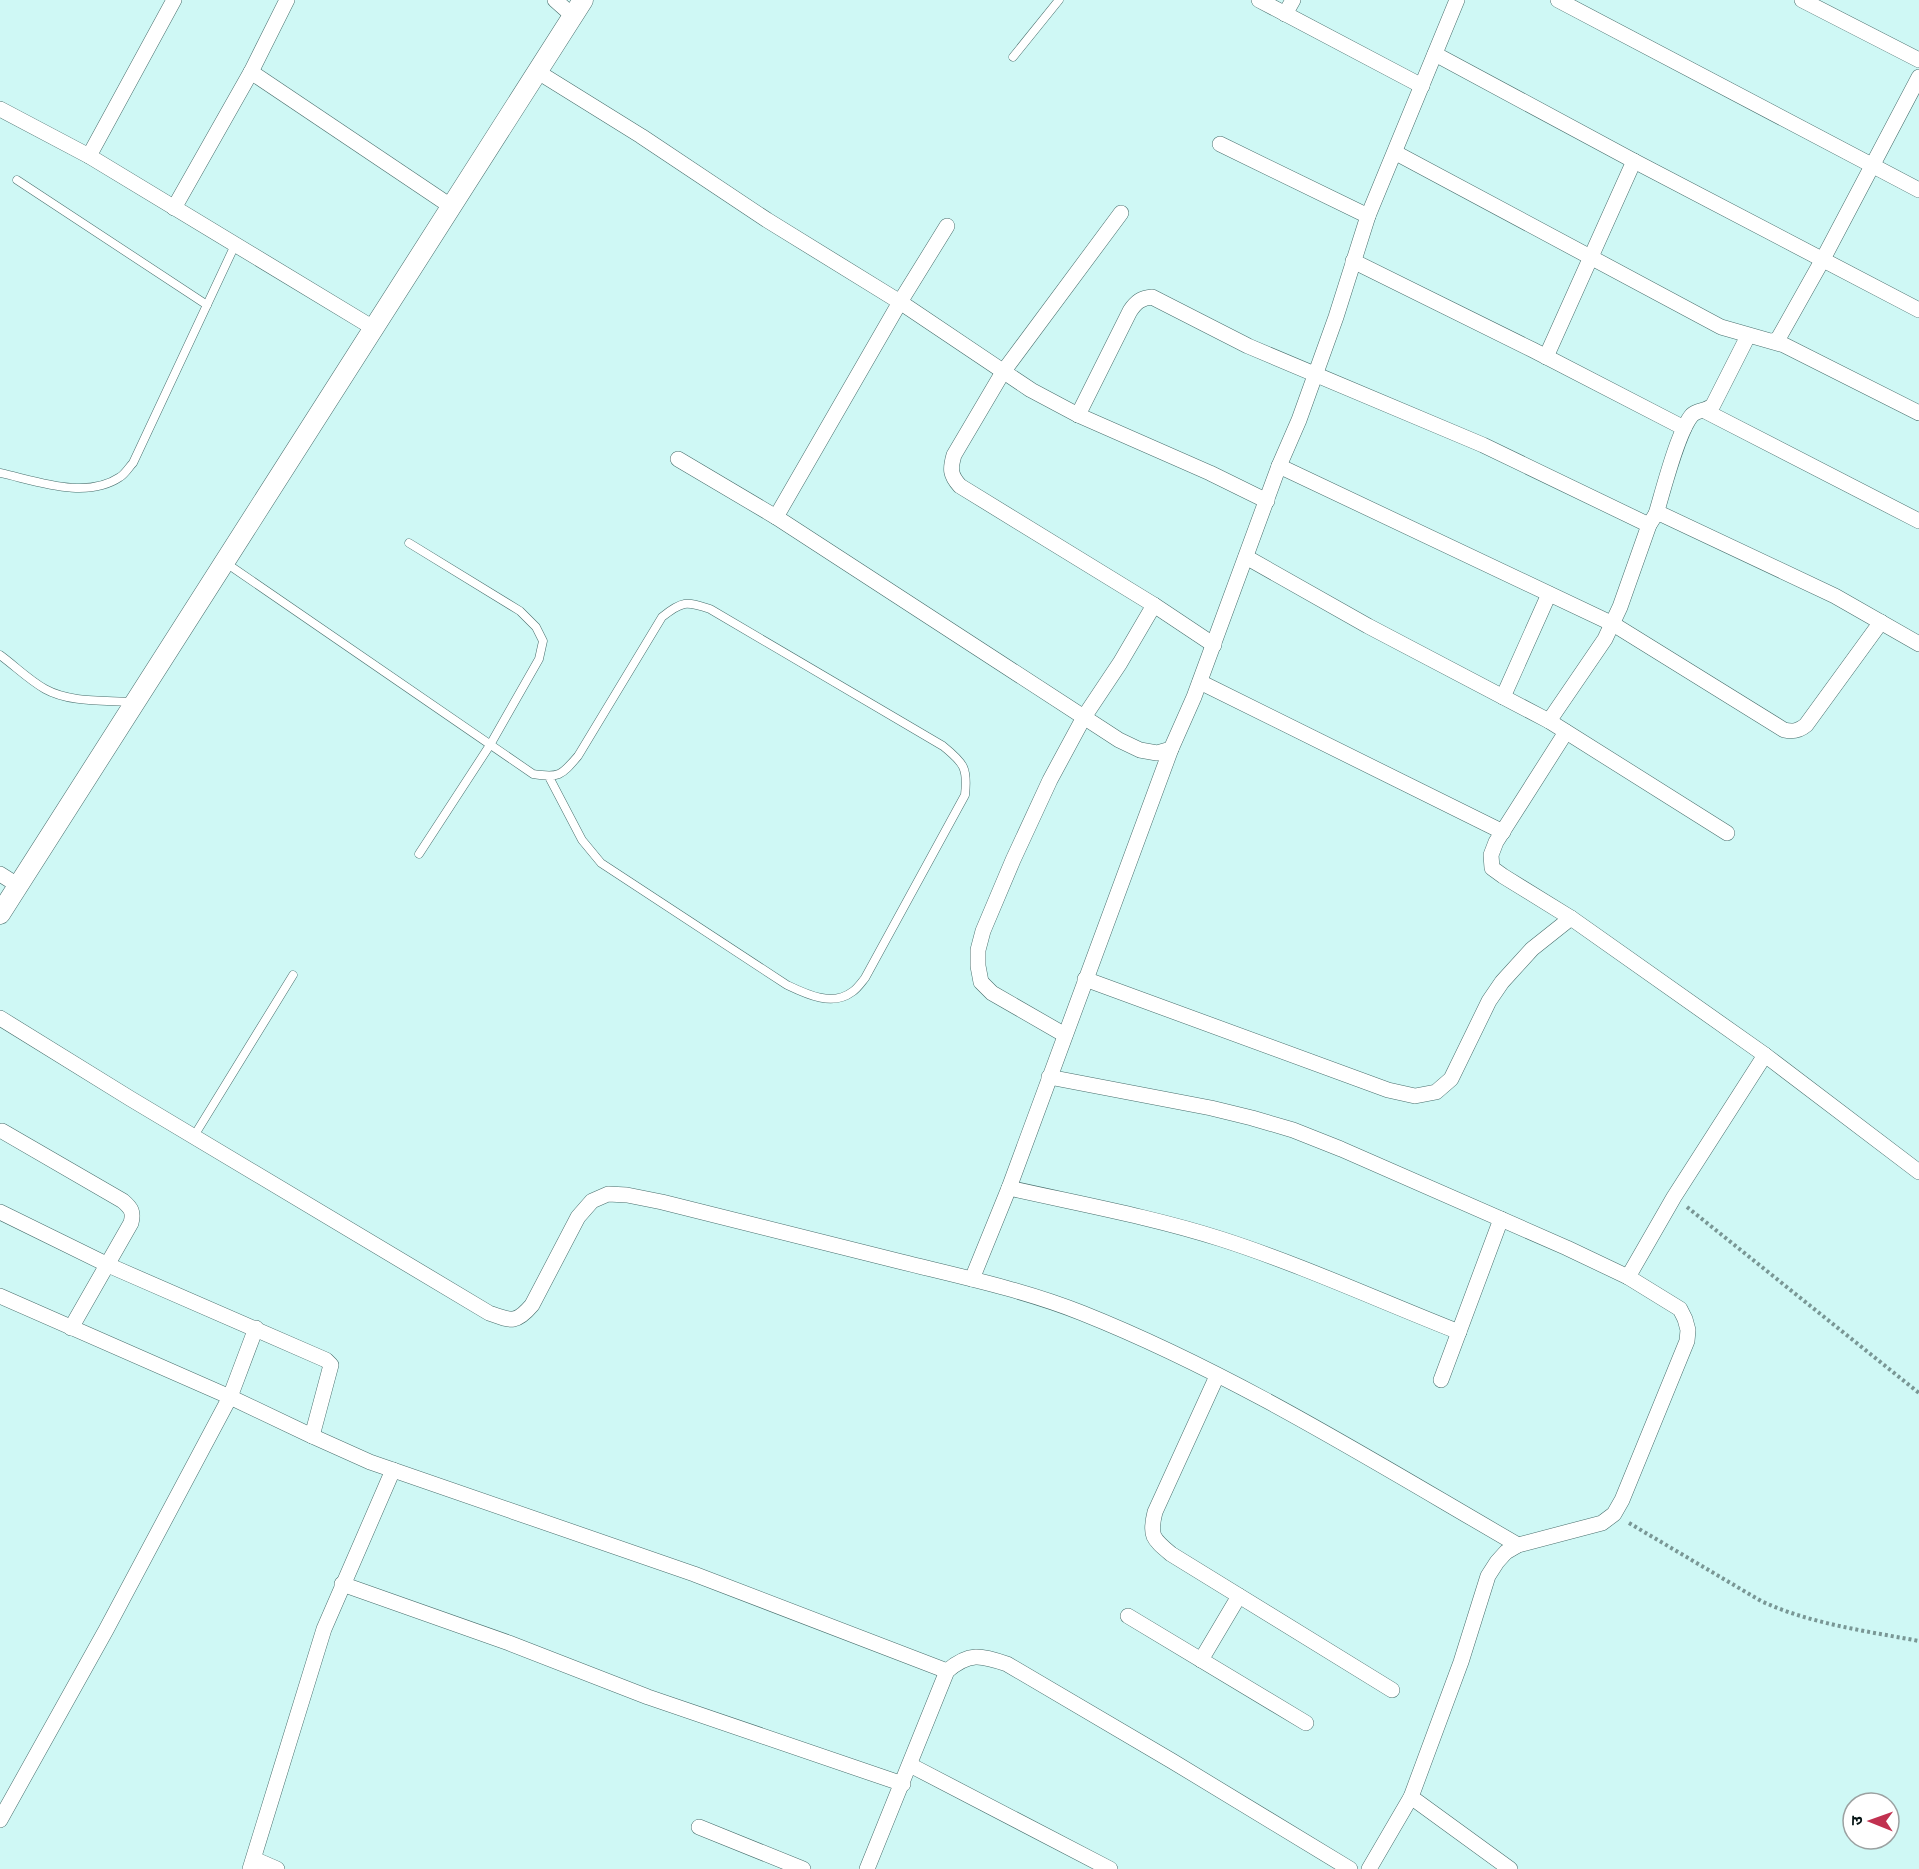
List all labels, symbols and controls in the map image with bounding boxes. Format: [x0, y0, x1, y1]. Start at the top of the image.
north arrow [1841, 1791, 1901, 1851]
text: उ [1848, 1815, 1865, 1826]

